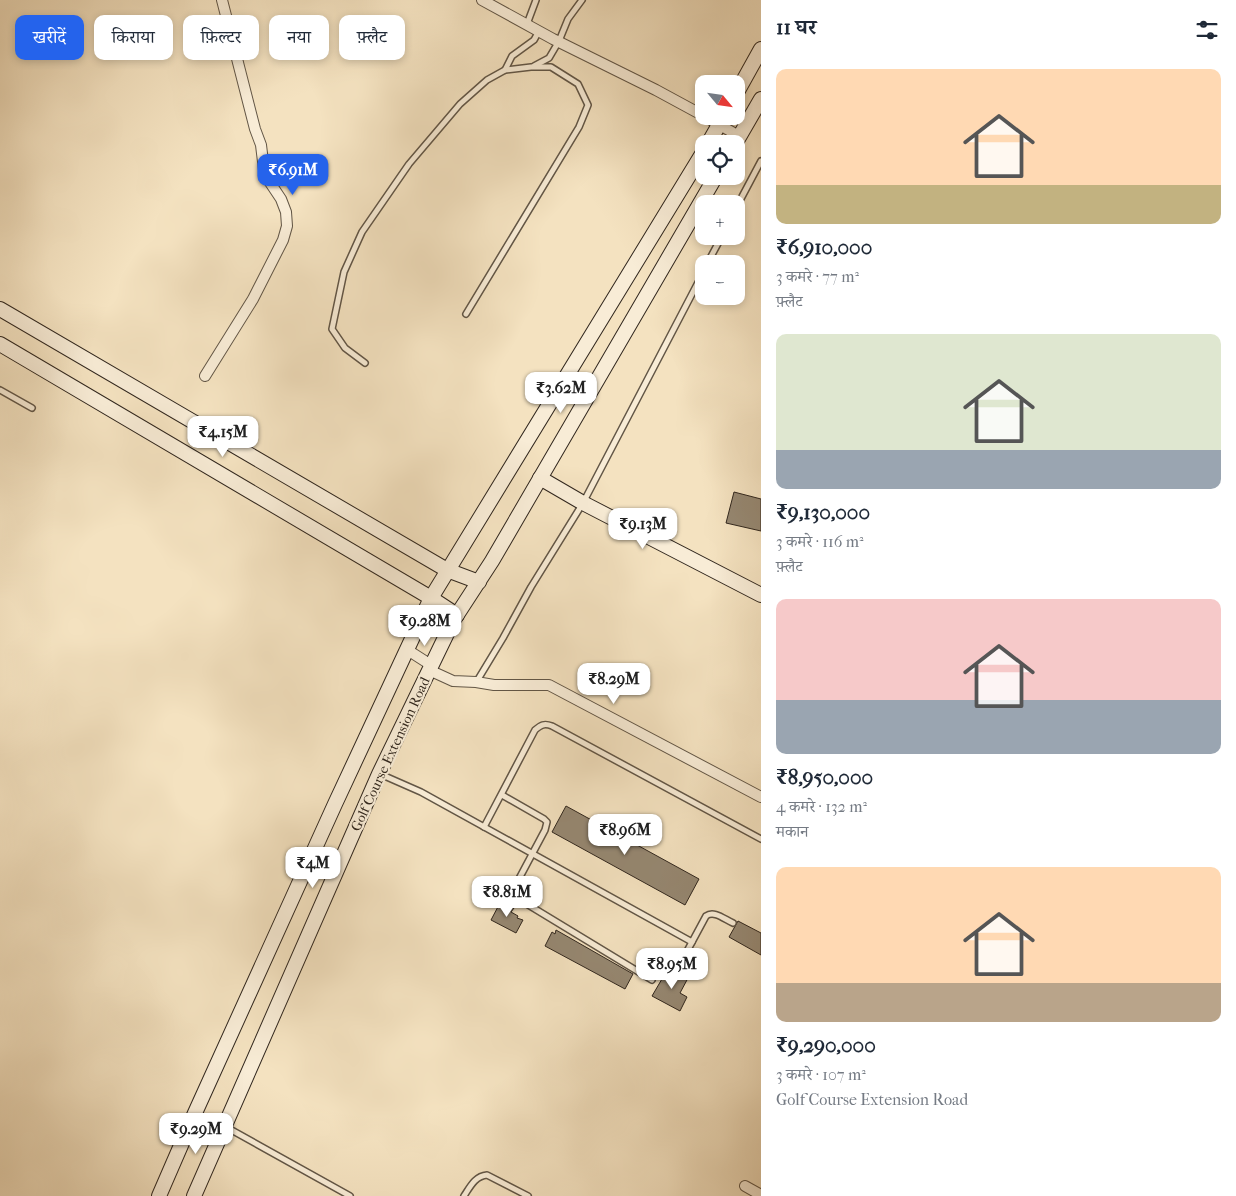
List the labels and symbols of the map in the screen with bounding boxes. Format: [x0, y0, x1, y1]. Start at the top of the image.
north arrow [695, 75, 745, 125]
pin: ₹6.91M [252, 154, 334, 196]
pin: ₹3.62M [520, 372, 602, 414]
pin: ₹4.15M [182, 416, 264, 458]
pin: ₹9.13M [602, 508, 684, 550]
pin: ₹9.28M [384, 604, 466, 647]
pin: ₹8.29M [573, 662, 655, 705]
street label: Golf Course Extension Road [347, 674, 434, 834]
pin: ₹8.96M [584, 814, 666, 856]
pin: ₹4M [289, 846, 337, 889]
pin: ₹8.81M [466, 876, 548, 918]
pin: ₹8.95M [631, 948, 713, 990]
pin: ₹9.29M [155, 1112, 237, 1155]

